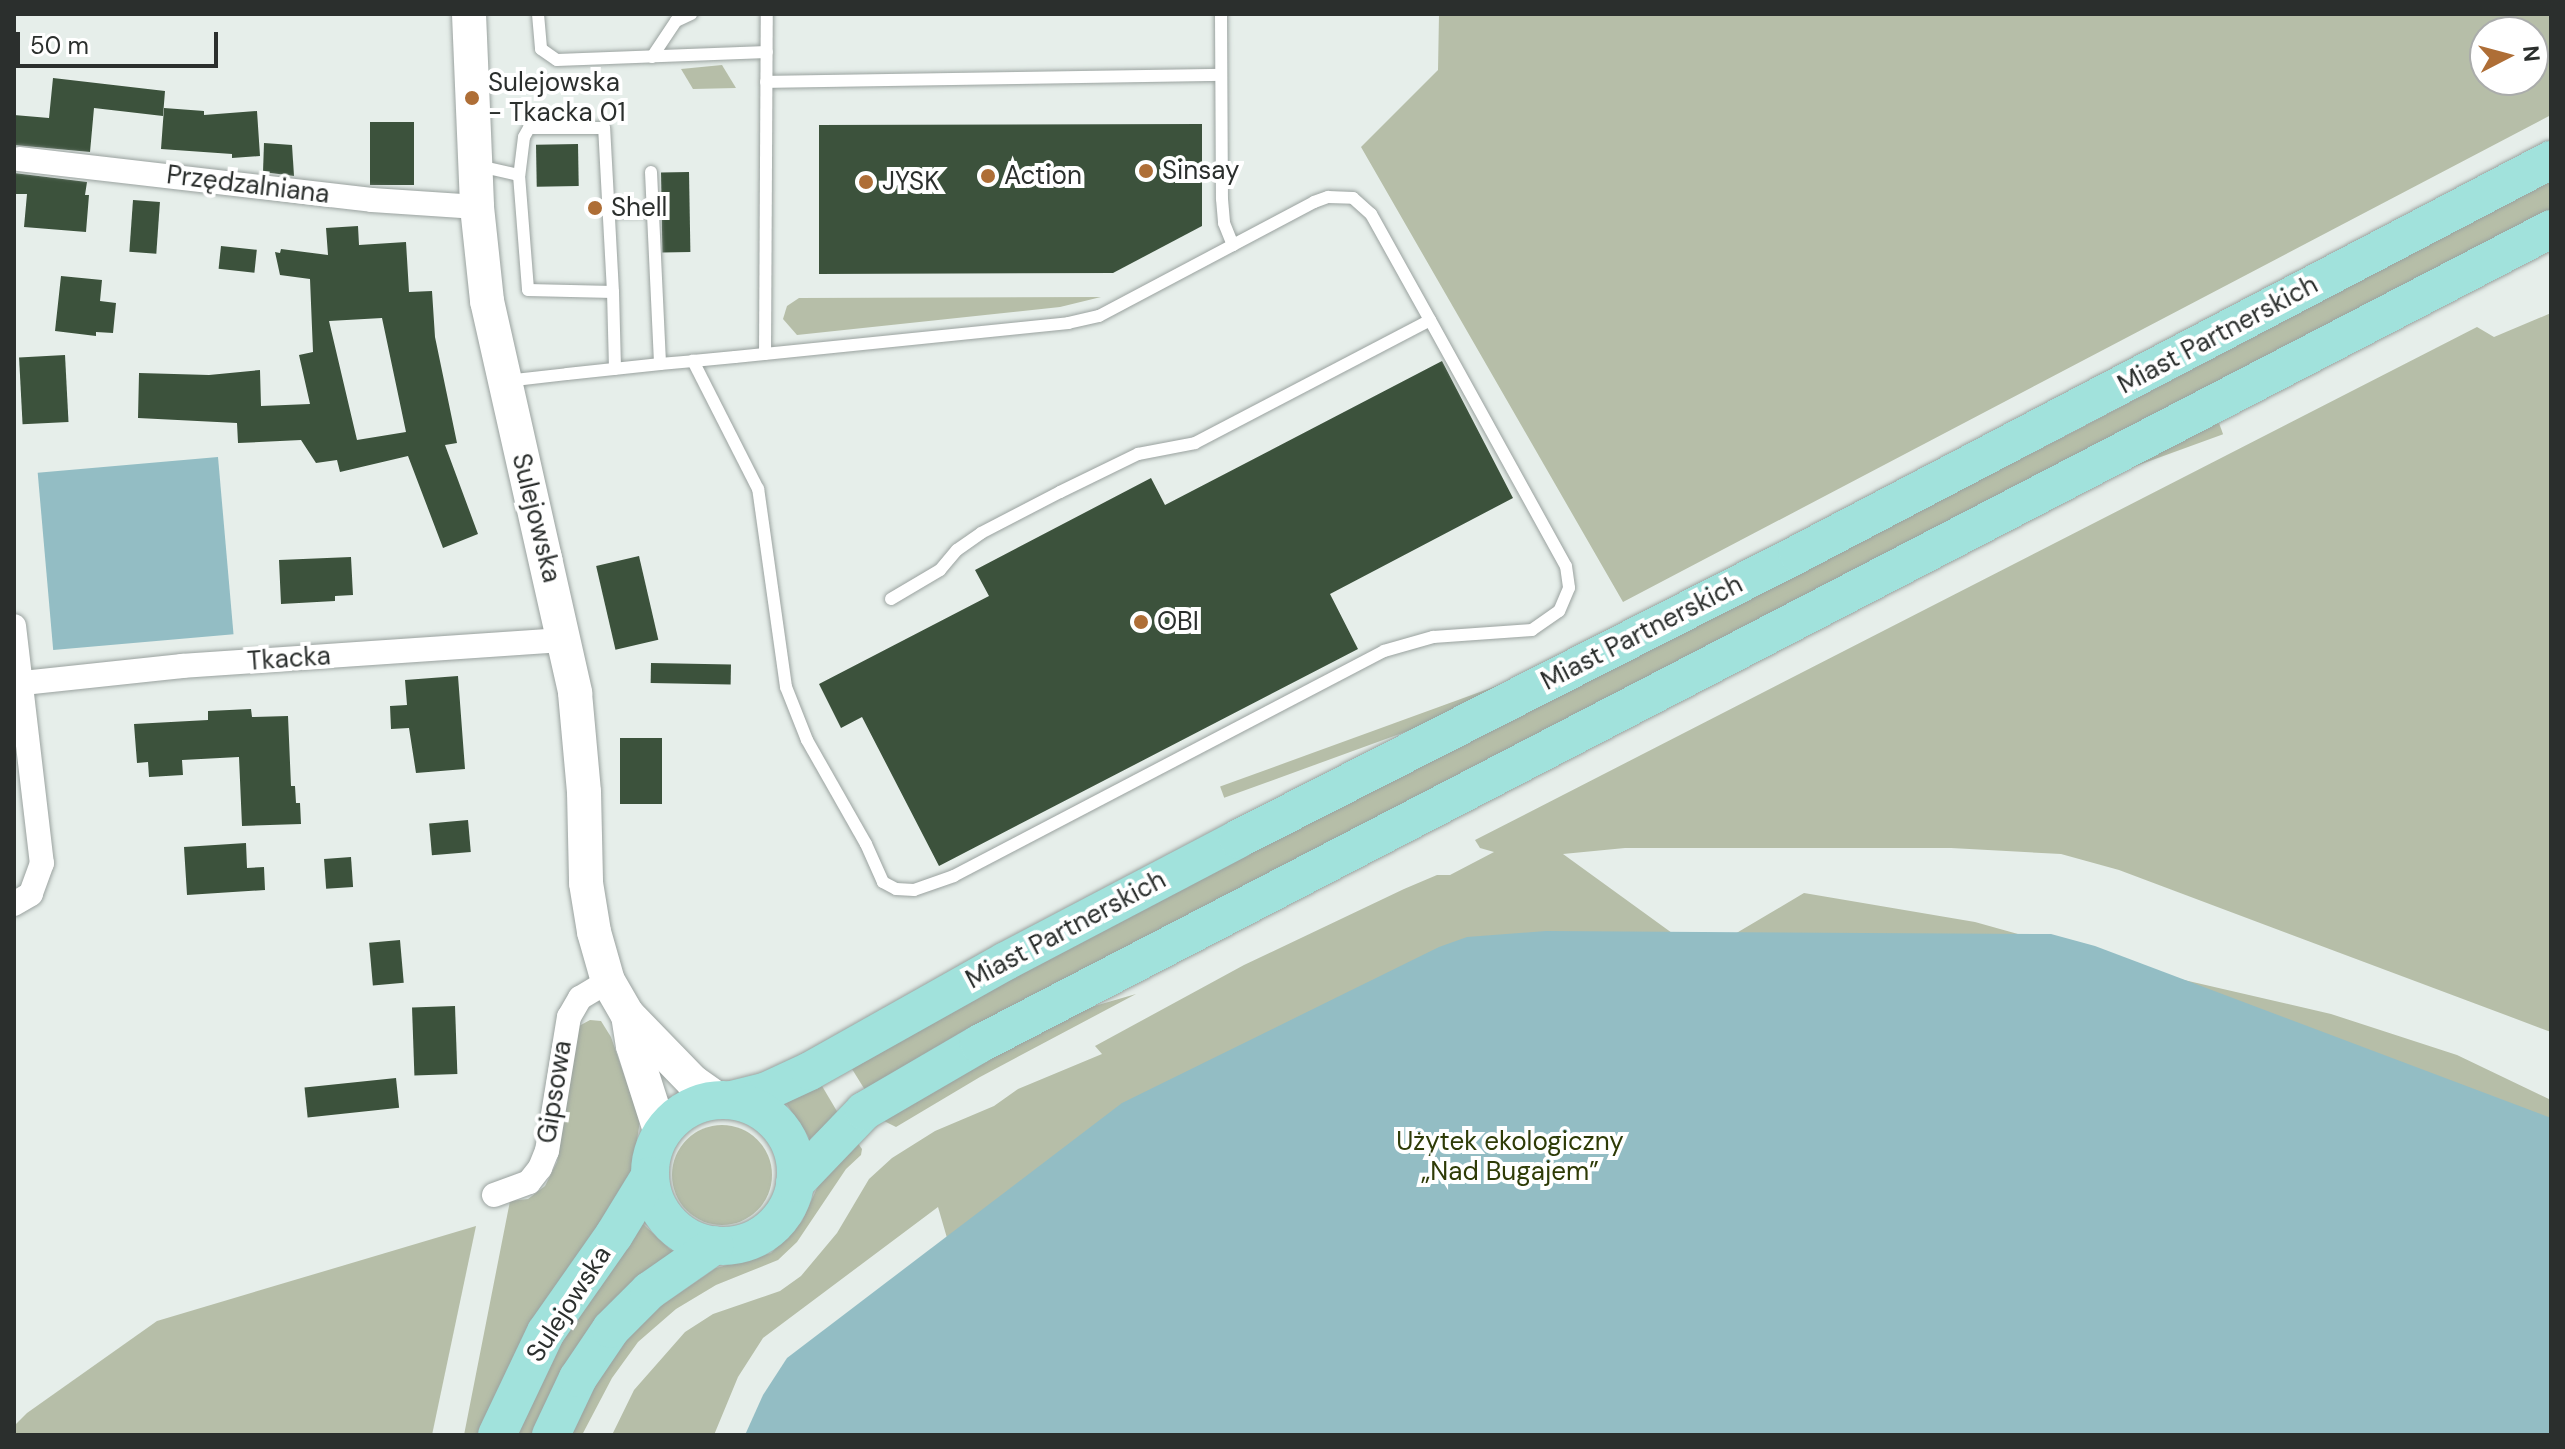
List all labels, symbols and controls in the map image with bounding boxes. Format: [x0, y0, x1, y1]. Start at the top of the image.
scale bar [20, 16, 222, 66]
north arrow [2469, 16, 2549, 96]
text: 50 m [30, 30, 89, 61]
text: N [2516, 44, 2547, 63]
place label: Sulejowska - Tkacka 01 [488, 67, 626, 128]
marker: Sulejowska - Tkacka 01 [463, 89, 481, 107]
place label: Sinsay [1162, 155, 1240, 187]
street label: Przędzalniana [165, 160, 331, 210]
place label: Action [1004, 160, 1082, 192]
marker: Sinsay [1137, 162, 1155, 180]
place label: JYSK [882, 166, 939, 198]
marker: Action [979, 167, 997, 185]
marker: JYSK [857, 173, 875, 191]
place label: Shell [611, 192, 667, 224]
marker: Shell [586, 199, 604, 217]
street label: Miast Partnerskich [2113, 269, 2323, 401]
street label: Sulejowska [505, 450, 567, 586]
street label: Miast Partnerskich [1536, 569, 1748, 697]
place label: OBI [1157, 606, 1199, 638]
marker: OBI [1132, 613, 1150, 631]
street label: Tkacka [246, 641, 332, 677]
street label: Miast Partnerskich [961, 864, 1171, 996]
street label: Gipsowa [531, 1038, 579, 1146]
park label: Użytek ekologiczny „Nad Bugajem” [1396, 1126, 1624, 1188]
street label: Sulejowska [520, 1240, 618, 1368]

